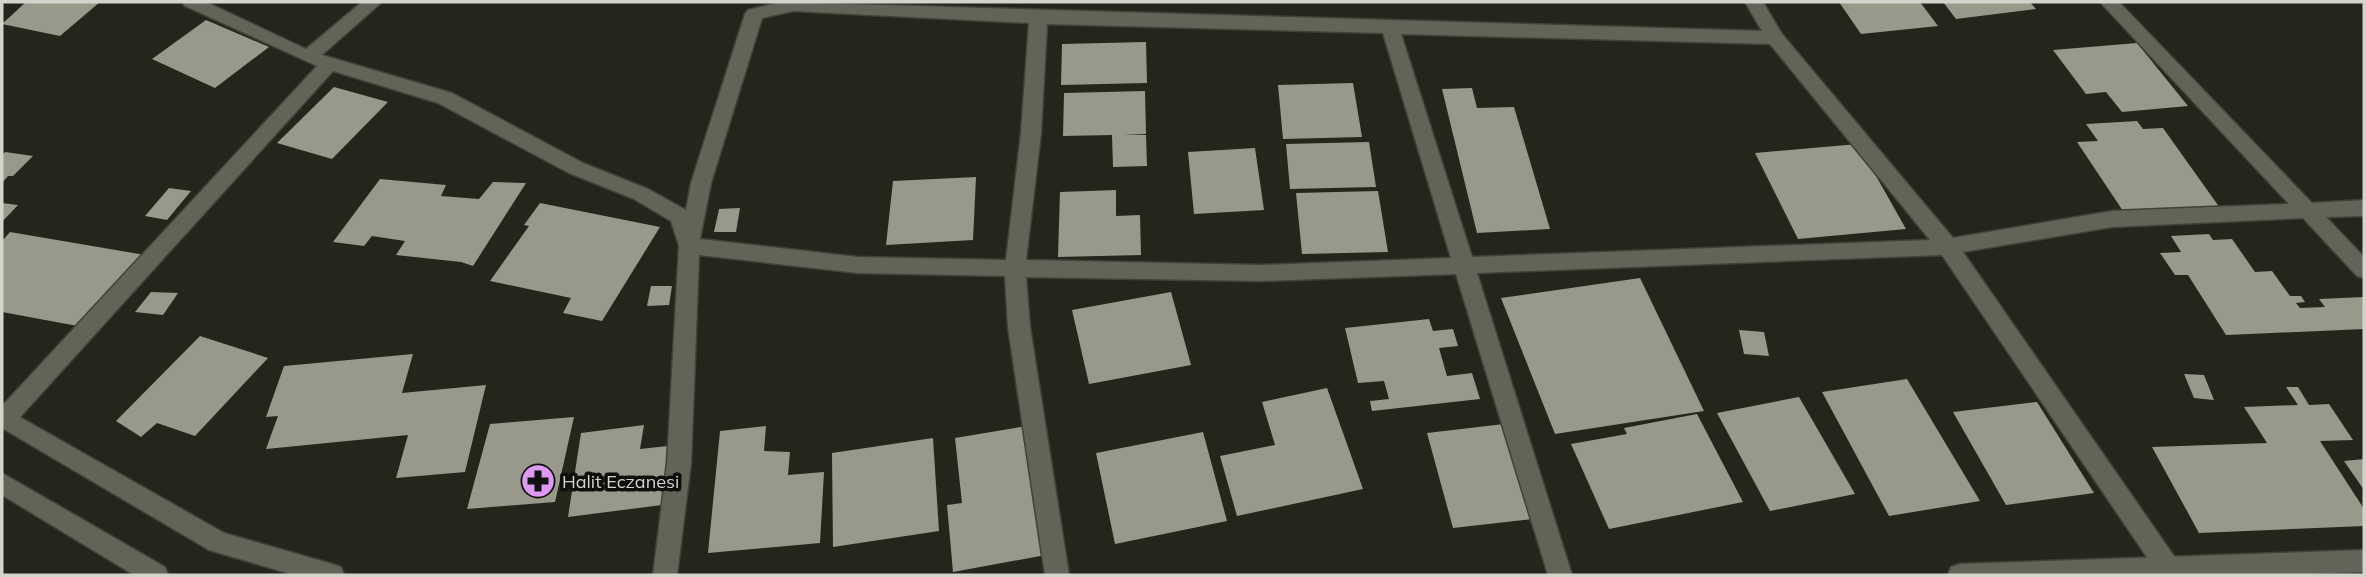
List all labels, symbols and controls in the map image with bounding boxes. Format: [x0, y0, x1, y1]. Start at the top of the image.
pharmacy icon: Halit Eczanesi [519, 462, 557, 500]
place label: Halit Eczanesi [562, 470, 679, 493]

